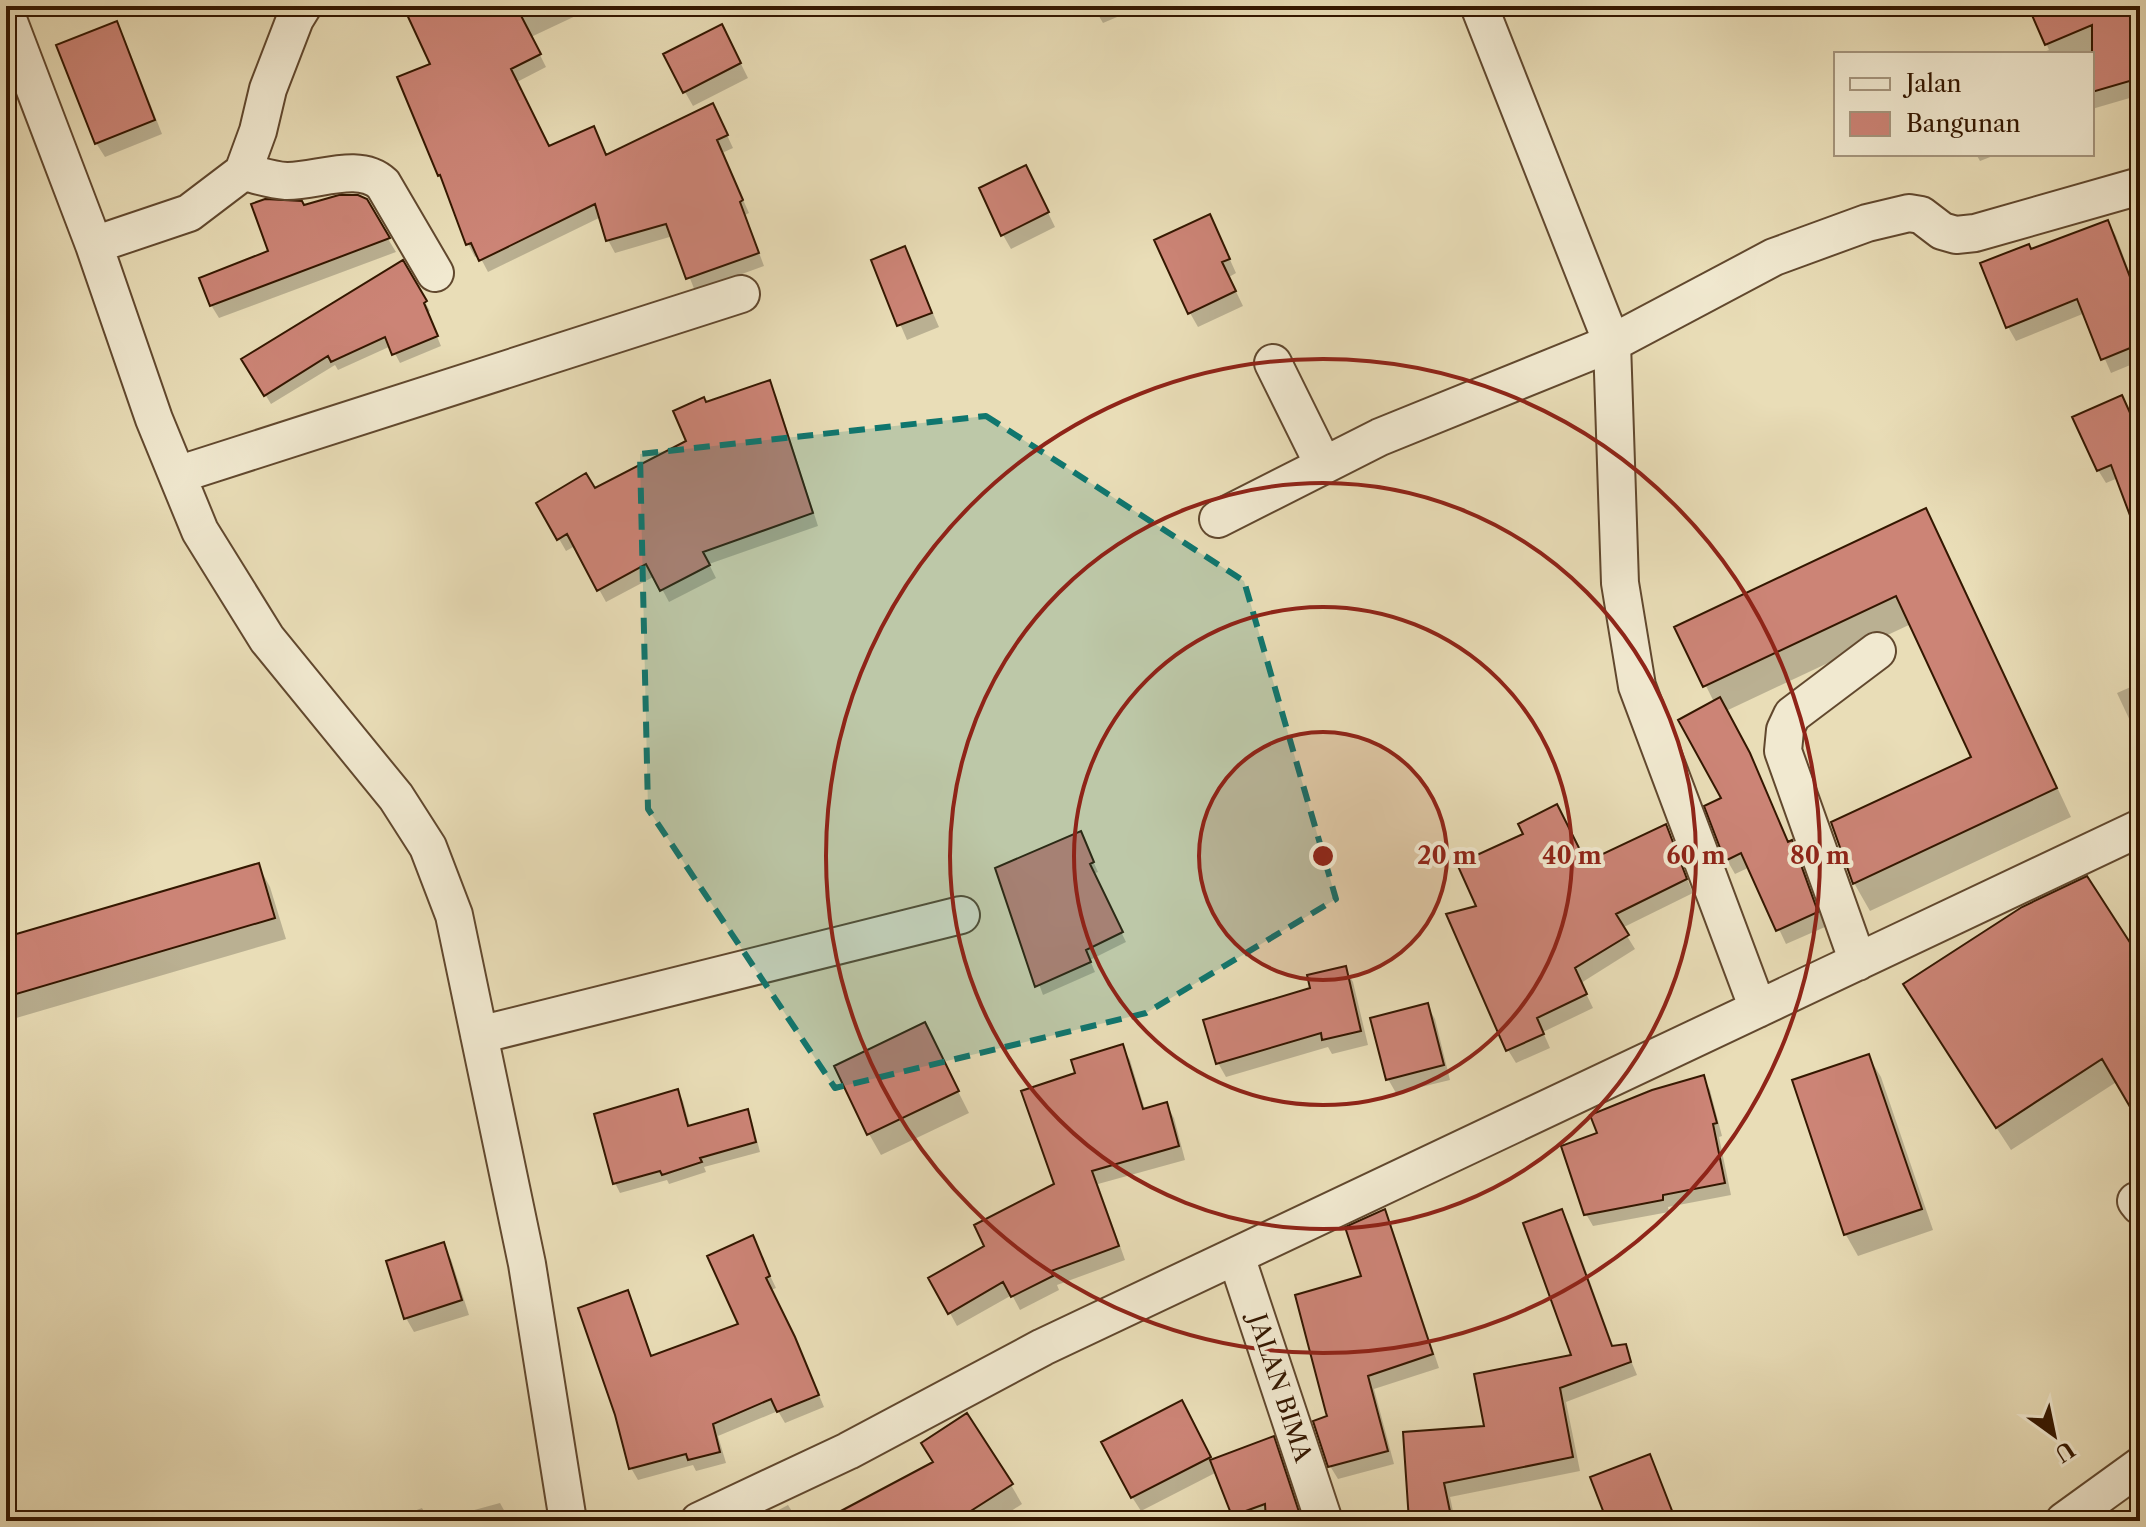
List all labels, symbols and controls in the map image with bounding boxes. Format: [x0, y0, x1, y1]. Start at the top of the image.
legend [1834, 52, 2094, 156]
text: Jalan [1902, 69, 1962, 98]
text: Bangunan [1906, 109, 2021, 138]
text: 20 m [1417, 841, 1477, 870]
text: 40 m [1542, 841, 1602, 870]
text: 60 m [1666, 841, 1726, 870]
text: 80 m [1790, 841, 1850, 870]
centre of rings [1309, 842, 1337, 870]
street label: JALAN BIMA [1242, 1306, 1318, 1467]
north arrow [2014, 1395, 2094, 1475]
text: U [2050, 1435, 2079, 1468]

